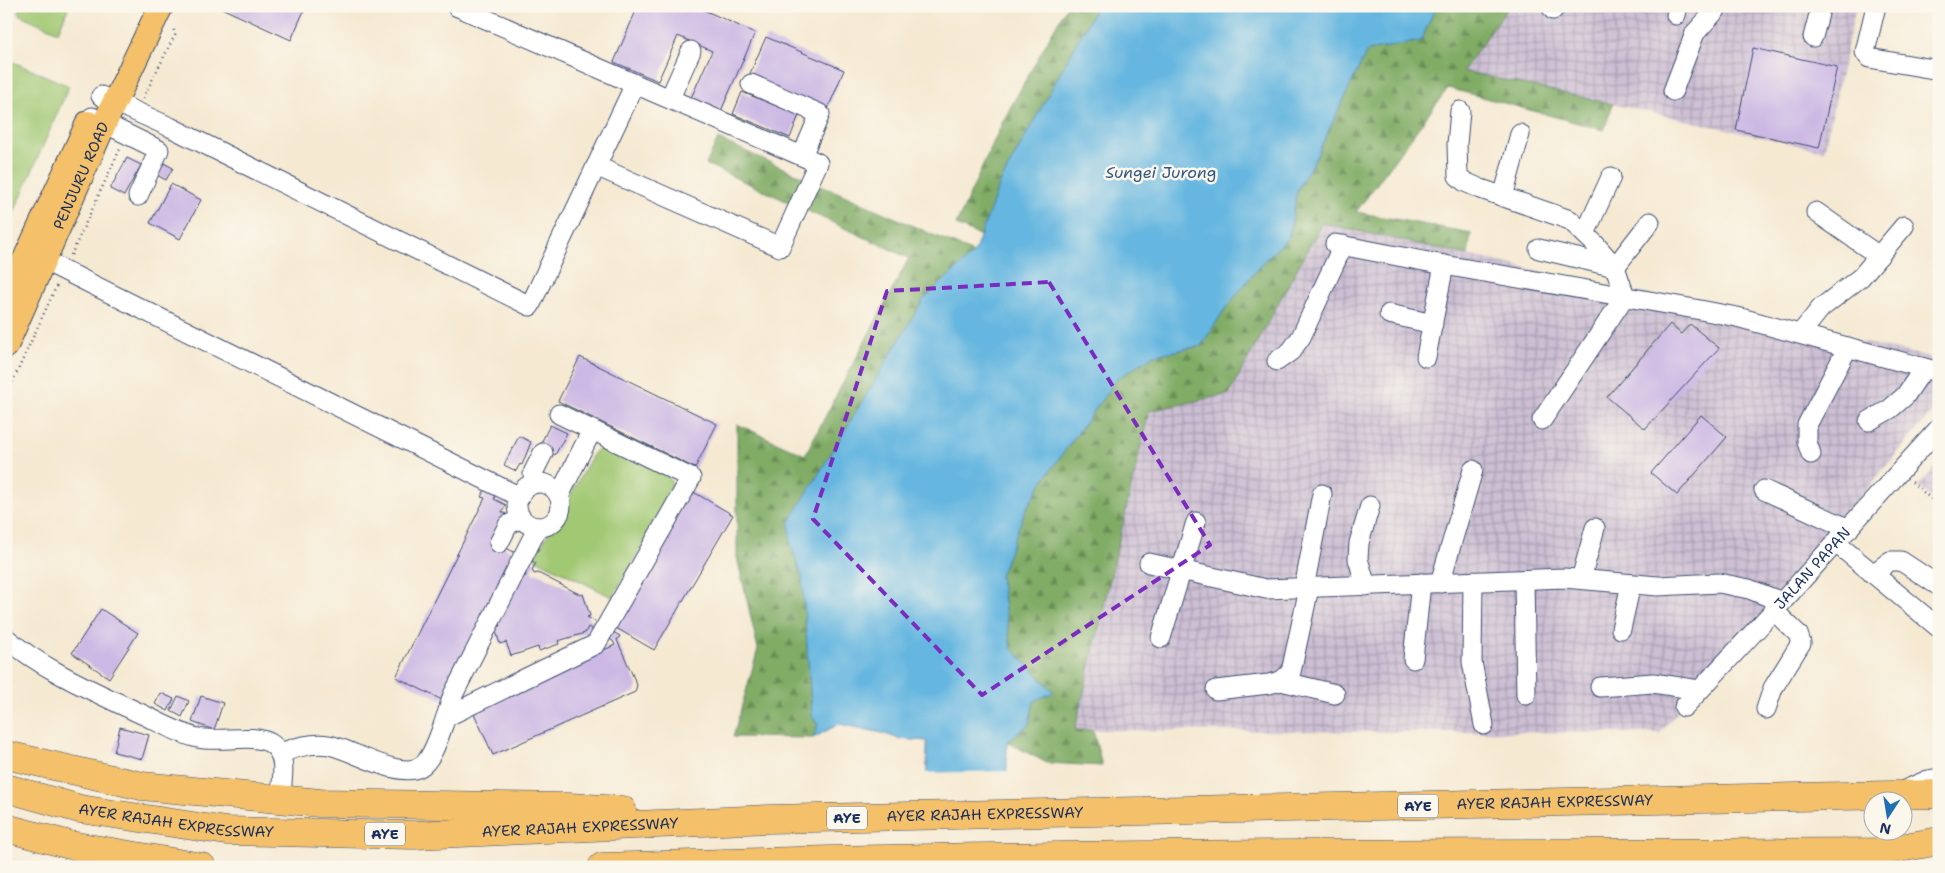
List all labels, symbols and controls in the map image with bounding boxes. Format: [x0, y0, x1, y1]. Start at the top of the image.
street label: PENJURU ROAD [49, 119, 114, 233]
water label: Sungei Jurong [1105, 162, 1217, 183]
street label: JALAN PAPAN [1770, 523, 1855, 614]
street label: AYER RAJAH EXPRESSWAY [1456, 790, 1654, 814]
north arrow [1862, 790, 1912, 840]
road number: AYE [1398, 794, 1438, 818]
street label: AYER RAJAH EXPRESSWAY [77, 799, 274, 842]
street label: AYER RAJAH EXPRESSWAY [886, 802, 1084, 826]
road number: AYE [827, 806, 867, 830]
street label: AYER RAJAH EXPRESSWAY [481, 813, 679, 842]
text: N [1878, 819, 1893, 839]
road number: AYE [365, 822, 405, 846]

